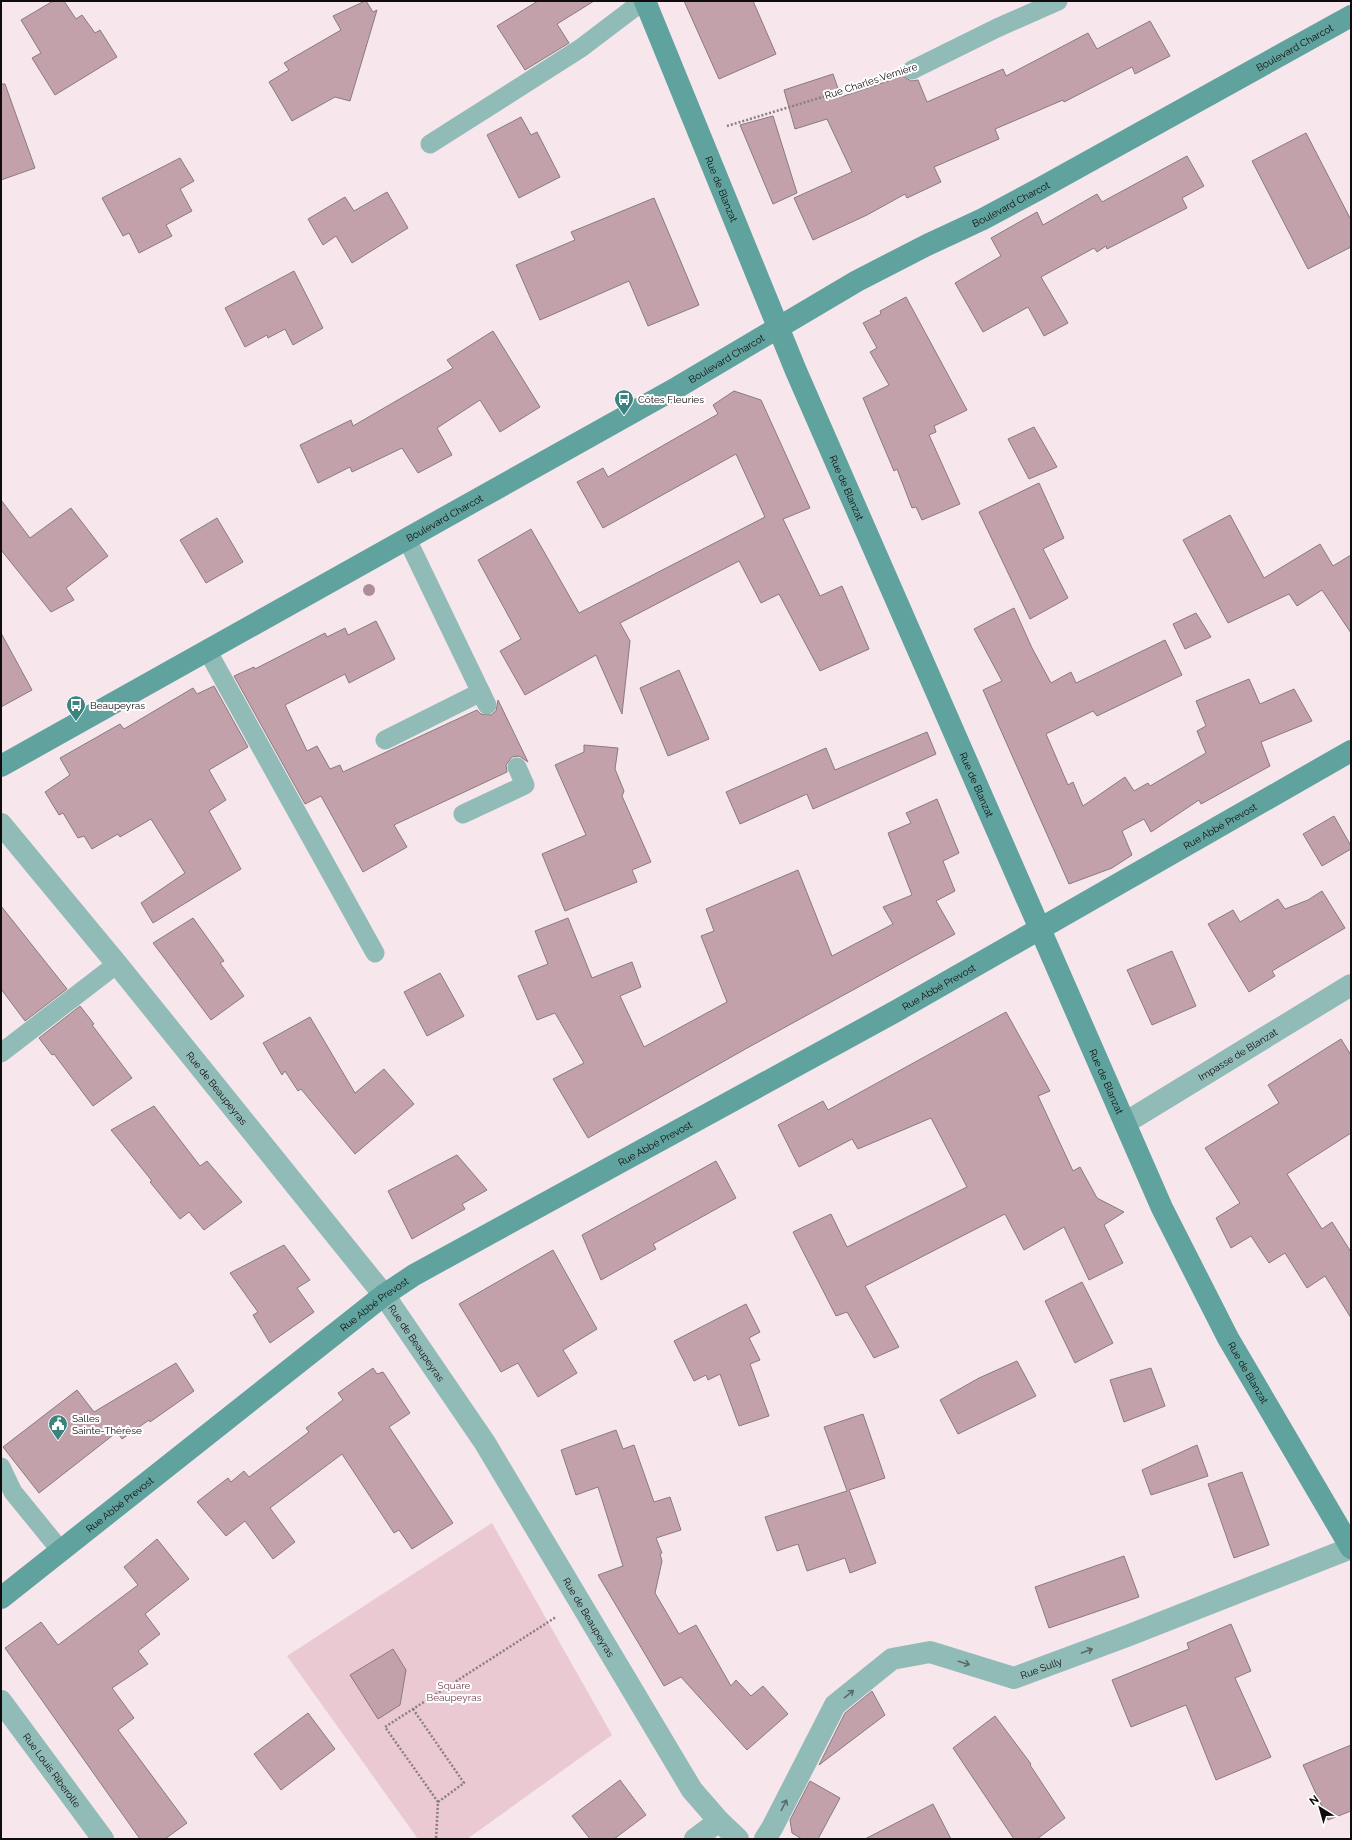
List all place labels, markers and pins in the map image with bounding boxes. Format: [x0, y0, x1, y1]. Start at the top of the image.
bus stop icon: Côtes Fleuries [613, 388, 635, 416]
place label: Côtes Fleuries [638, 394, 704, 405]
bus stop icon: Beaupeyras [65, 694, 87, 722]
place label: Beaupeyras [90, 700, 145, 711]
public building icon: Salles Sainte-Thérèse [47, 1413, 69, 1441]
place label: Salles Sainte-Thérèse [72, 1413, 142, 1436]

